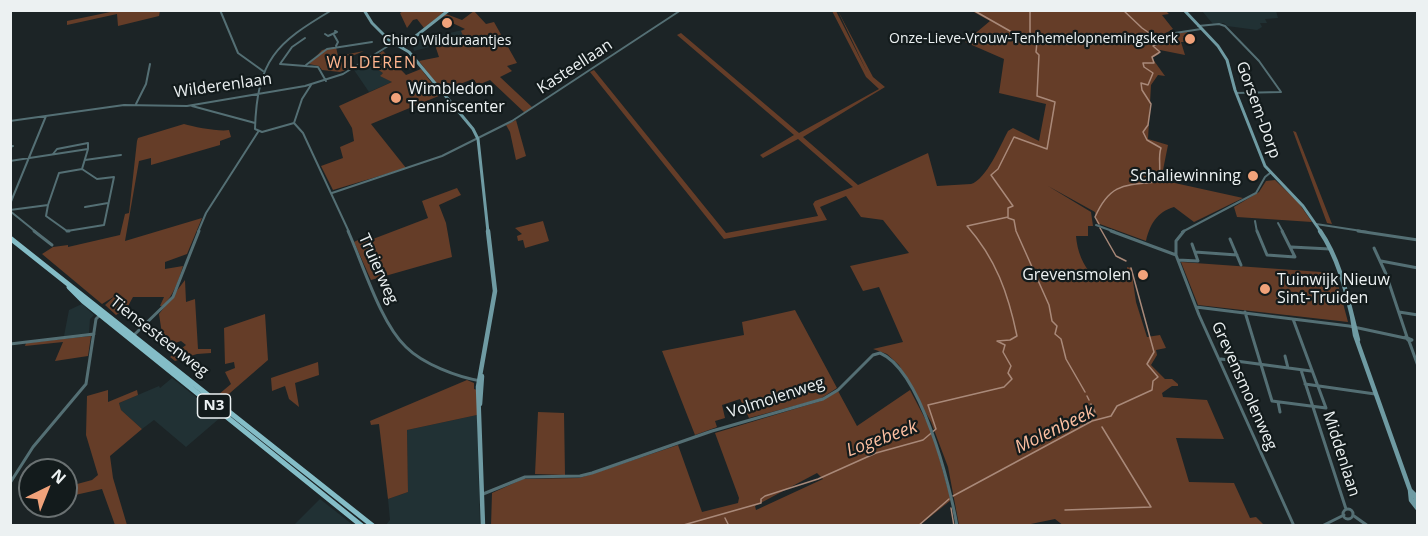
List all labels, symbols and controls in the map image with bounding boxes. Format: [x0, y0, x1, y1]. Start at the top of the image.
marker: Chiro Wilduraantjes [440, 16, 454, 30]
place label: Onze-Lieve-Vrouw-Tenhemelopnemingskerk [889, 31, 1178, 47]
marker: Onze-Lieve-Vrouw-Tenhemelopnemingskerk [1183, 32, 1197, 46]
place label: Chiro Wilduraantjes [383, 33, 511, 49]
street label: Kasteellaan [534, 36, 616, 98]
district label: WILDEREN [327, 53, 417, 73]
street label: Gorsem-Dorp [1232, 59, 1284, 161]
street label: Wilderenlaan [173, 70, 273, 102]
place label: Wimbledon Tenniscenter [408, 79, 505, 117]
marker: Wimbledon Tenniscenter [389, 91, 403, 105]
place label: Schaliewinning [1130, 166, 1241, 186]
marker: Schaliewinning [1246, 169, 1260, 183]
street label: Truierweg [354, 231, 402, 307]
place label: Grevensmolen [1022, 265, 1131, 285]
marker: Grevensmolen [1136, 268, 1150, 282]
place label: Tuinwijk Nieuw Sint-Truiden [1277, 270, 1390, 308]
marker: Tuinwijk Nieuw Sint-Truiden [1258, 282, 1272, 296]
street label: Tiensesteenweg [106, 293, 212, 381]
street label: Grevensmolenweg [1207, 319, 1281, 453]
street label: Volmolenweg [725, 373, 827, 423]
road number: N3 [198, 394, 230, 418]
water label: Molenbeek [1012, 401, 1098, 459]
street label: Middenlaan [1318, 409, 1364, 499]
water label: Logebeek [843, 416, 921, 462]
north arrow [18, 458, 78, 518]
text: N [47, 464, 71, 489]

